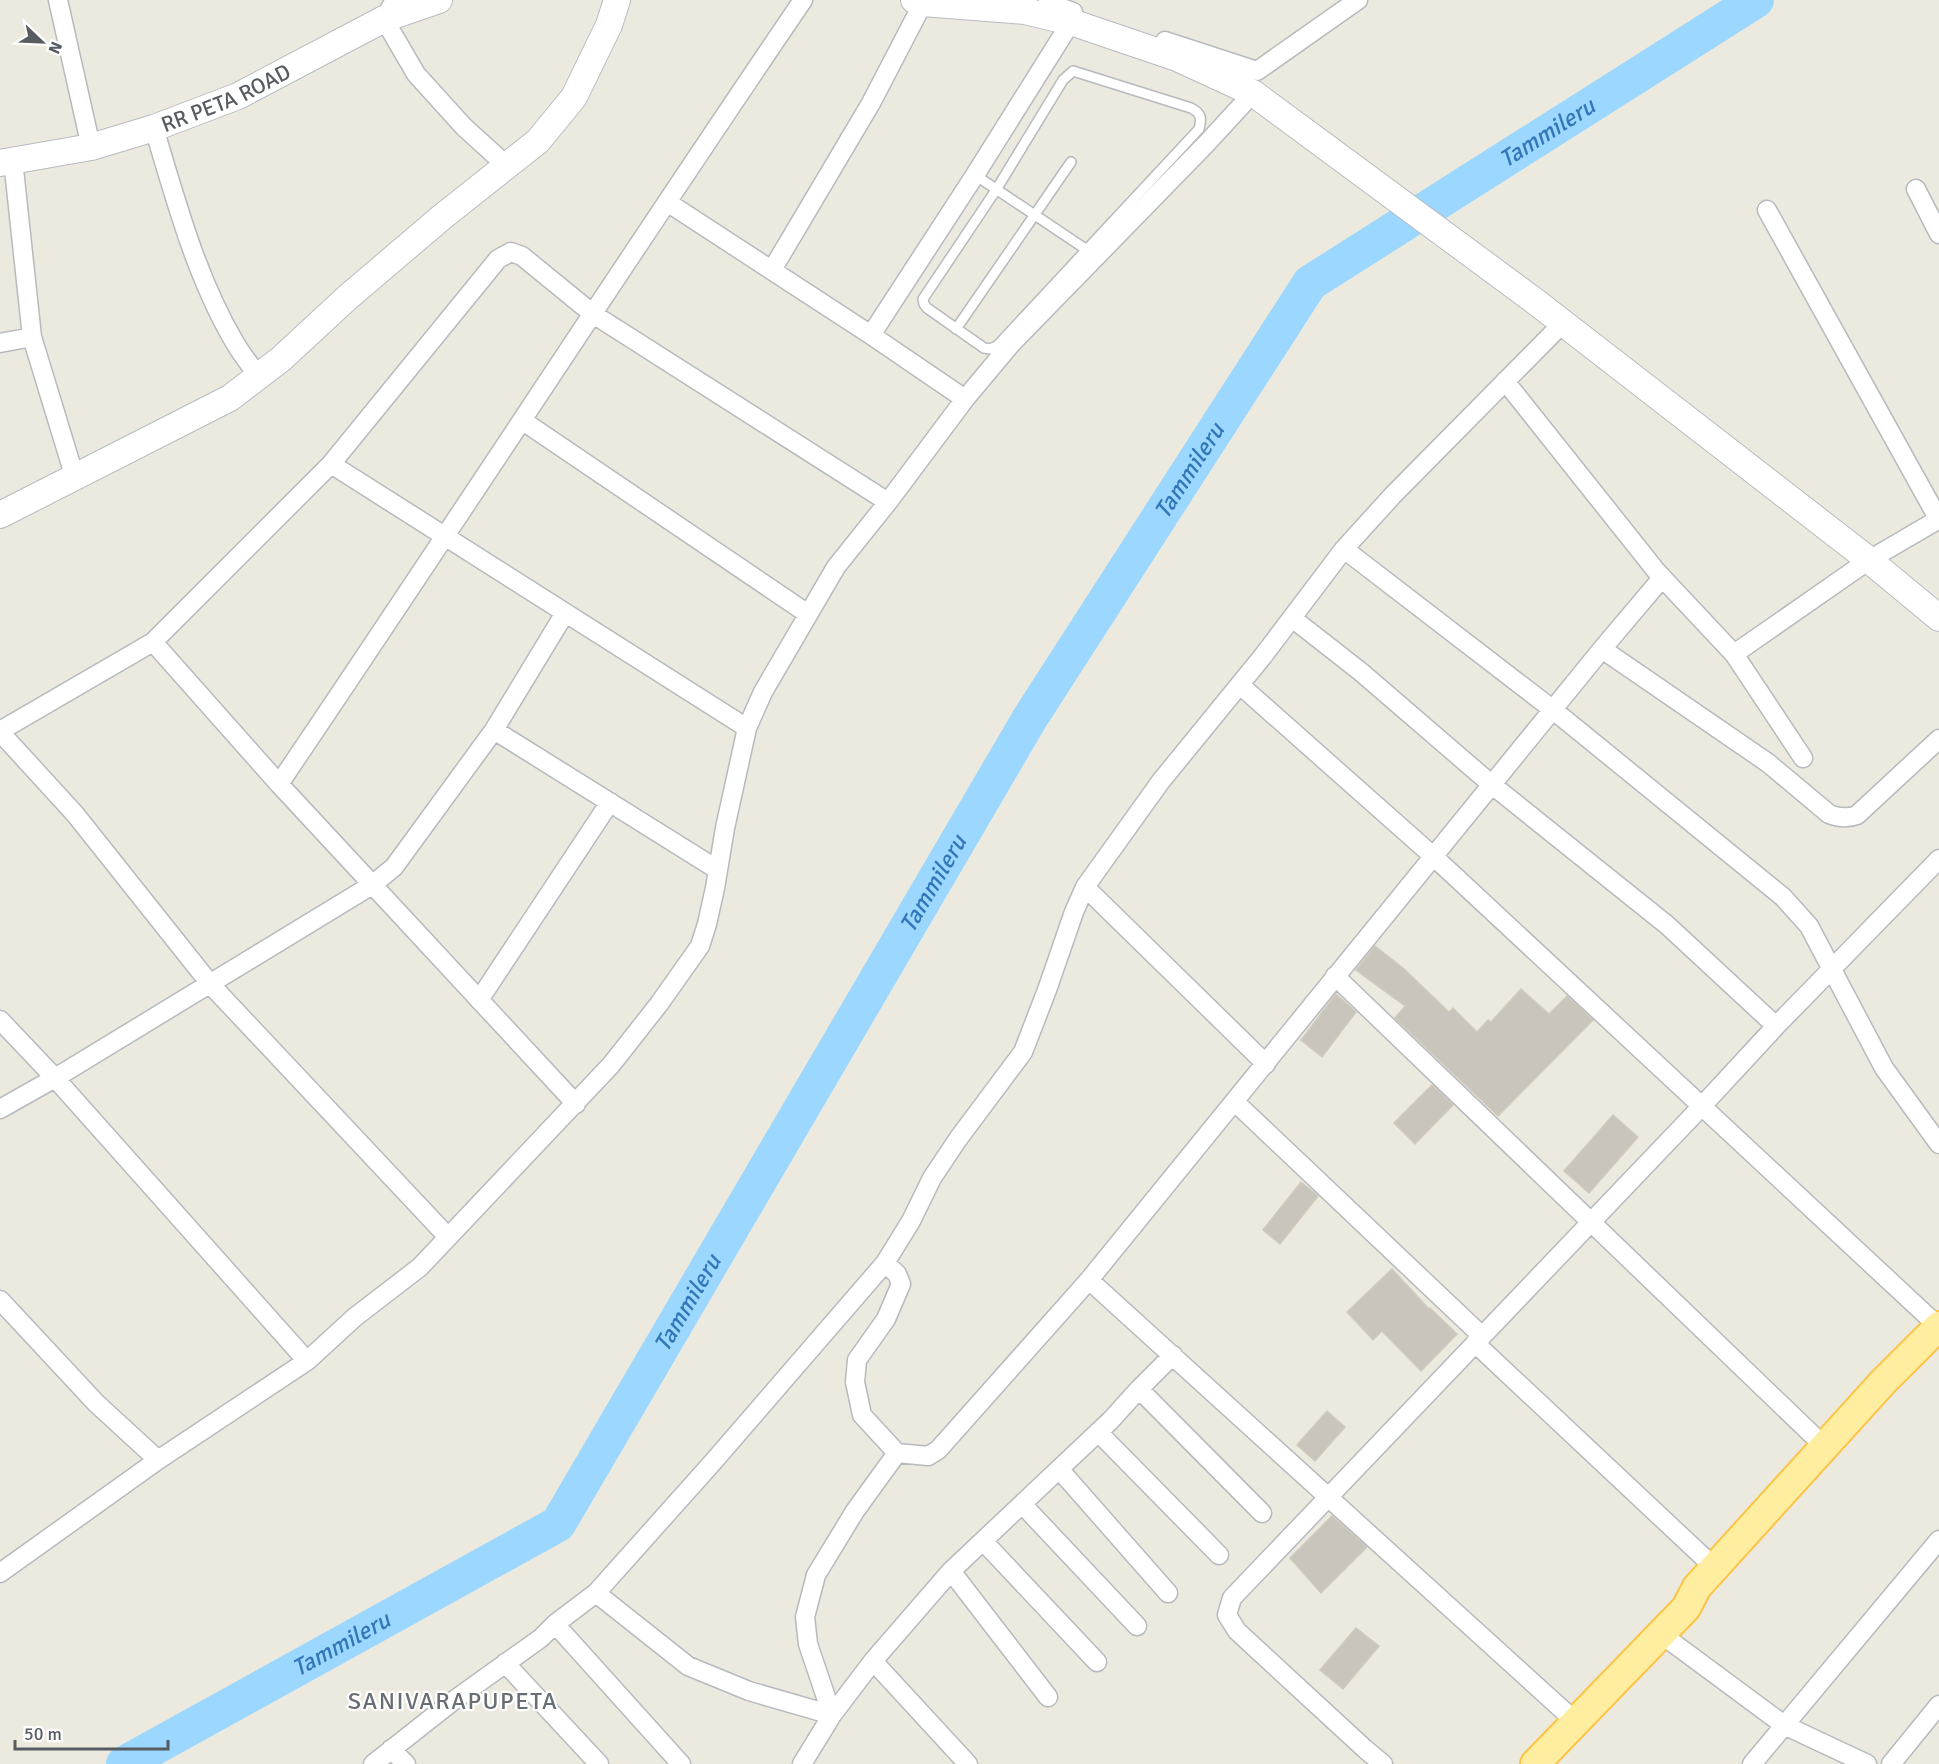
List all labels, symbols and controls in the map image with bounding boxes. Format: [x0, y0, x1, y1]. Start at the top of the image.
north arrow [12, 12, 72, 72]
text: N [44, 38, 66, 57]
street label: RR PETA ROAD [157, 58, 295, 138]
water label: Tammileru [1493, 90, 1602, 174]
water label: Tammileru [1147, 416, 1232, 524]
water label: Tammileru [893, 828, 974, 938]
water label: Tammileru [647, 1247, 729, 1357]
water label: Tammileru [287, 1604, 397, 1683]
district label: SANIVARAPUPETA [348, 1686, 558, 1716]
scale bar [15, 1713, 168, 1751]
text: 50 m [24, 1723, 62, 1745]

